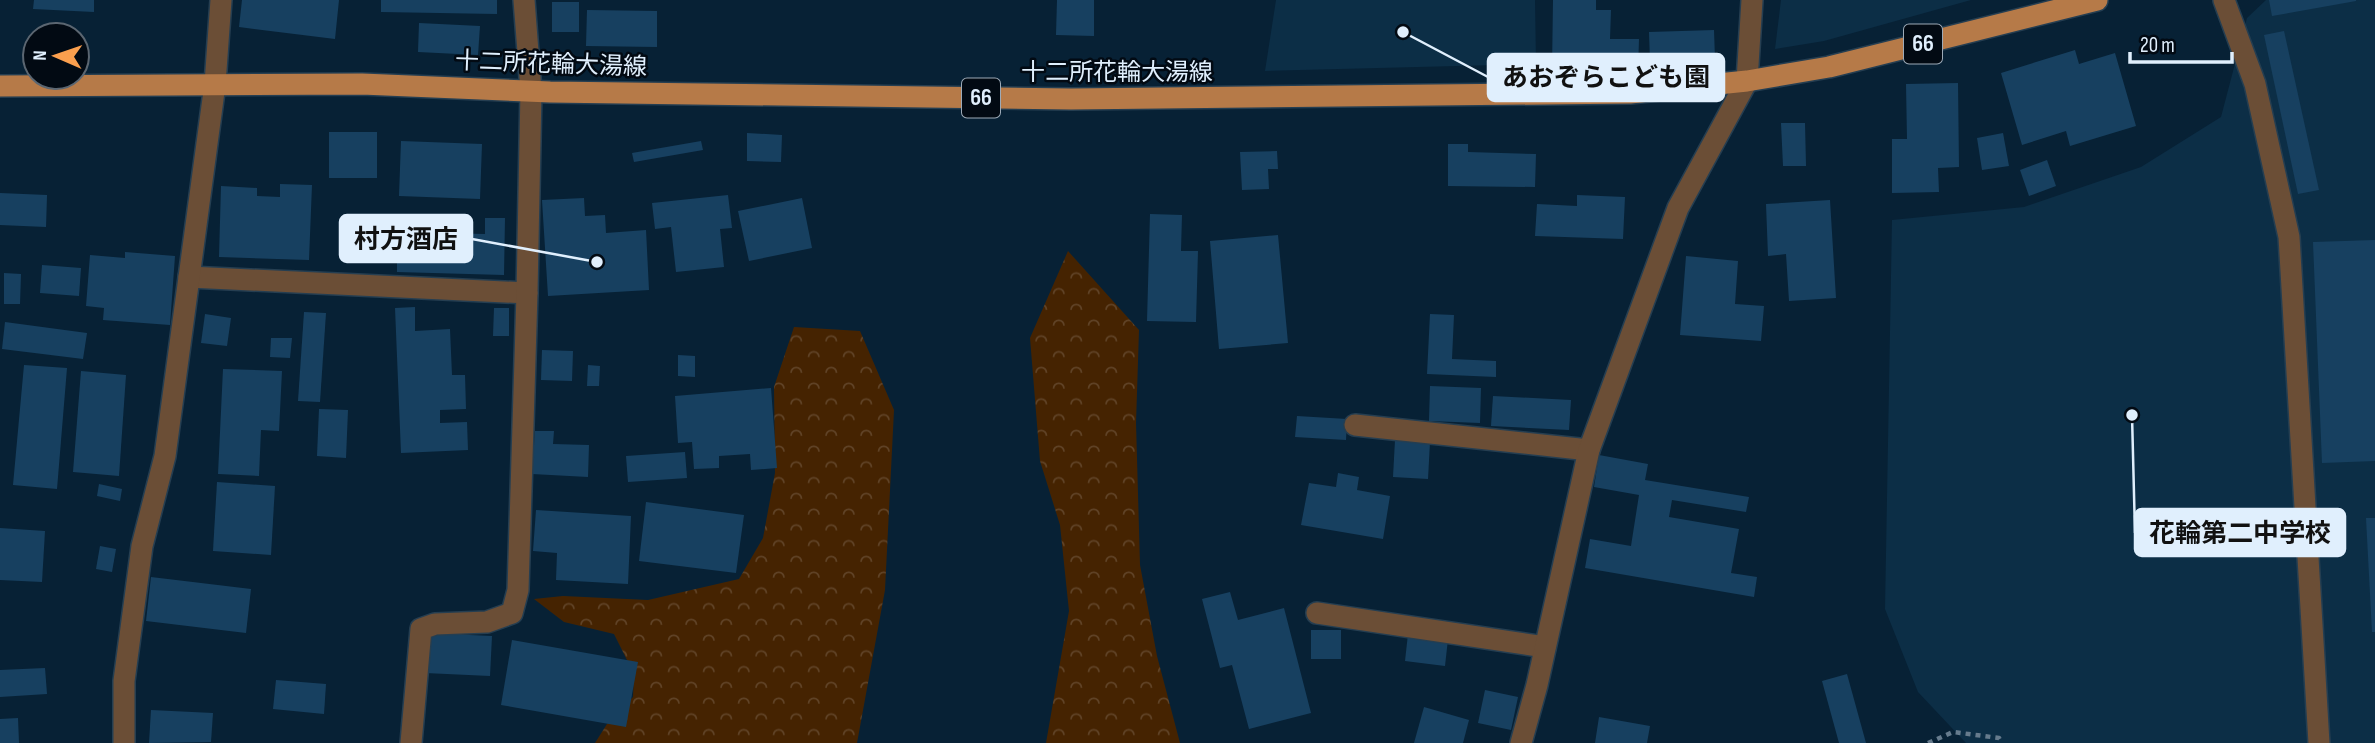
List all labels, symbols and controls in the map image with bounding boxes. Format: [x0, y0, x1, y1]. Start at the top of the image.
north arrow [21, 21, 91, 91]
scale bar [2130, 21, 2232, 65]
road number: 66 [1904, 24, 1942, 64]
text: 20 m [2140, 33, 2175, 58]
street label: 十二所花輪大湯線 [455, 46, 647, 82]
text: N [29, 50, 52, 61]
callout: あおぞらこども園 [1488, 54, 1724, 101]
street label: 十二所花輪大湯線 [1021, 58, 1213, 87]
text: あおぞらこども園 [1502, 63, 1710, 94]
road number: 66 [962, 78, 1000, 118]
callout: 村方酒店 [340, 215, 472, 262]
text: 村方酒店 [354, 225, 458, 256]
callout: 花輪第二中学校 [2135, 509, 2345, 556]
text: 花輪第二中学校 [2149, 519, 2331, 550]

